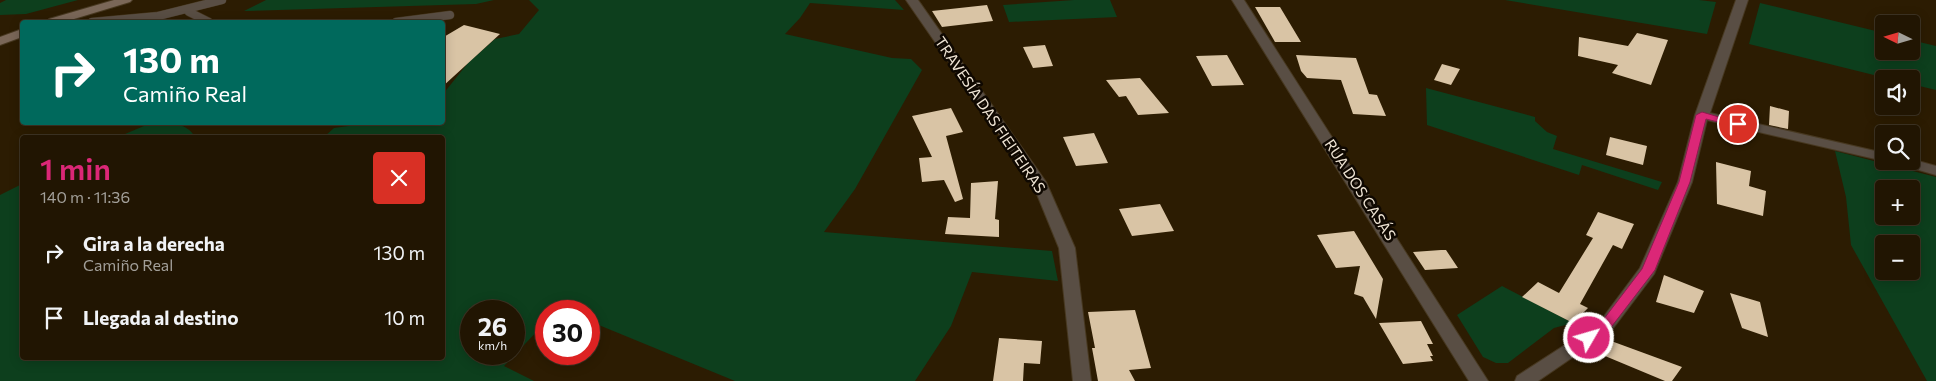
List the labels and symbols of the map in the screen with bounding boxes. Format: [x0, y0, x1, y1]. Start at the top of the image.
north arrow [1875, 15, 1920, 60]
street label: TRAVESÍA DAS FIEITEIRAS [932, 32, 1051, 196]
pin [1717, 103, 1759, 145]
street label: RÚA DOS CASÁS [1321, 135, 1401, 244]
speed limit sign: 30 [535, 300, 600, 365]
position arrow [1562, 311, 1614, 363]

